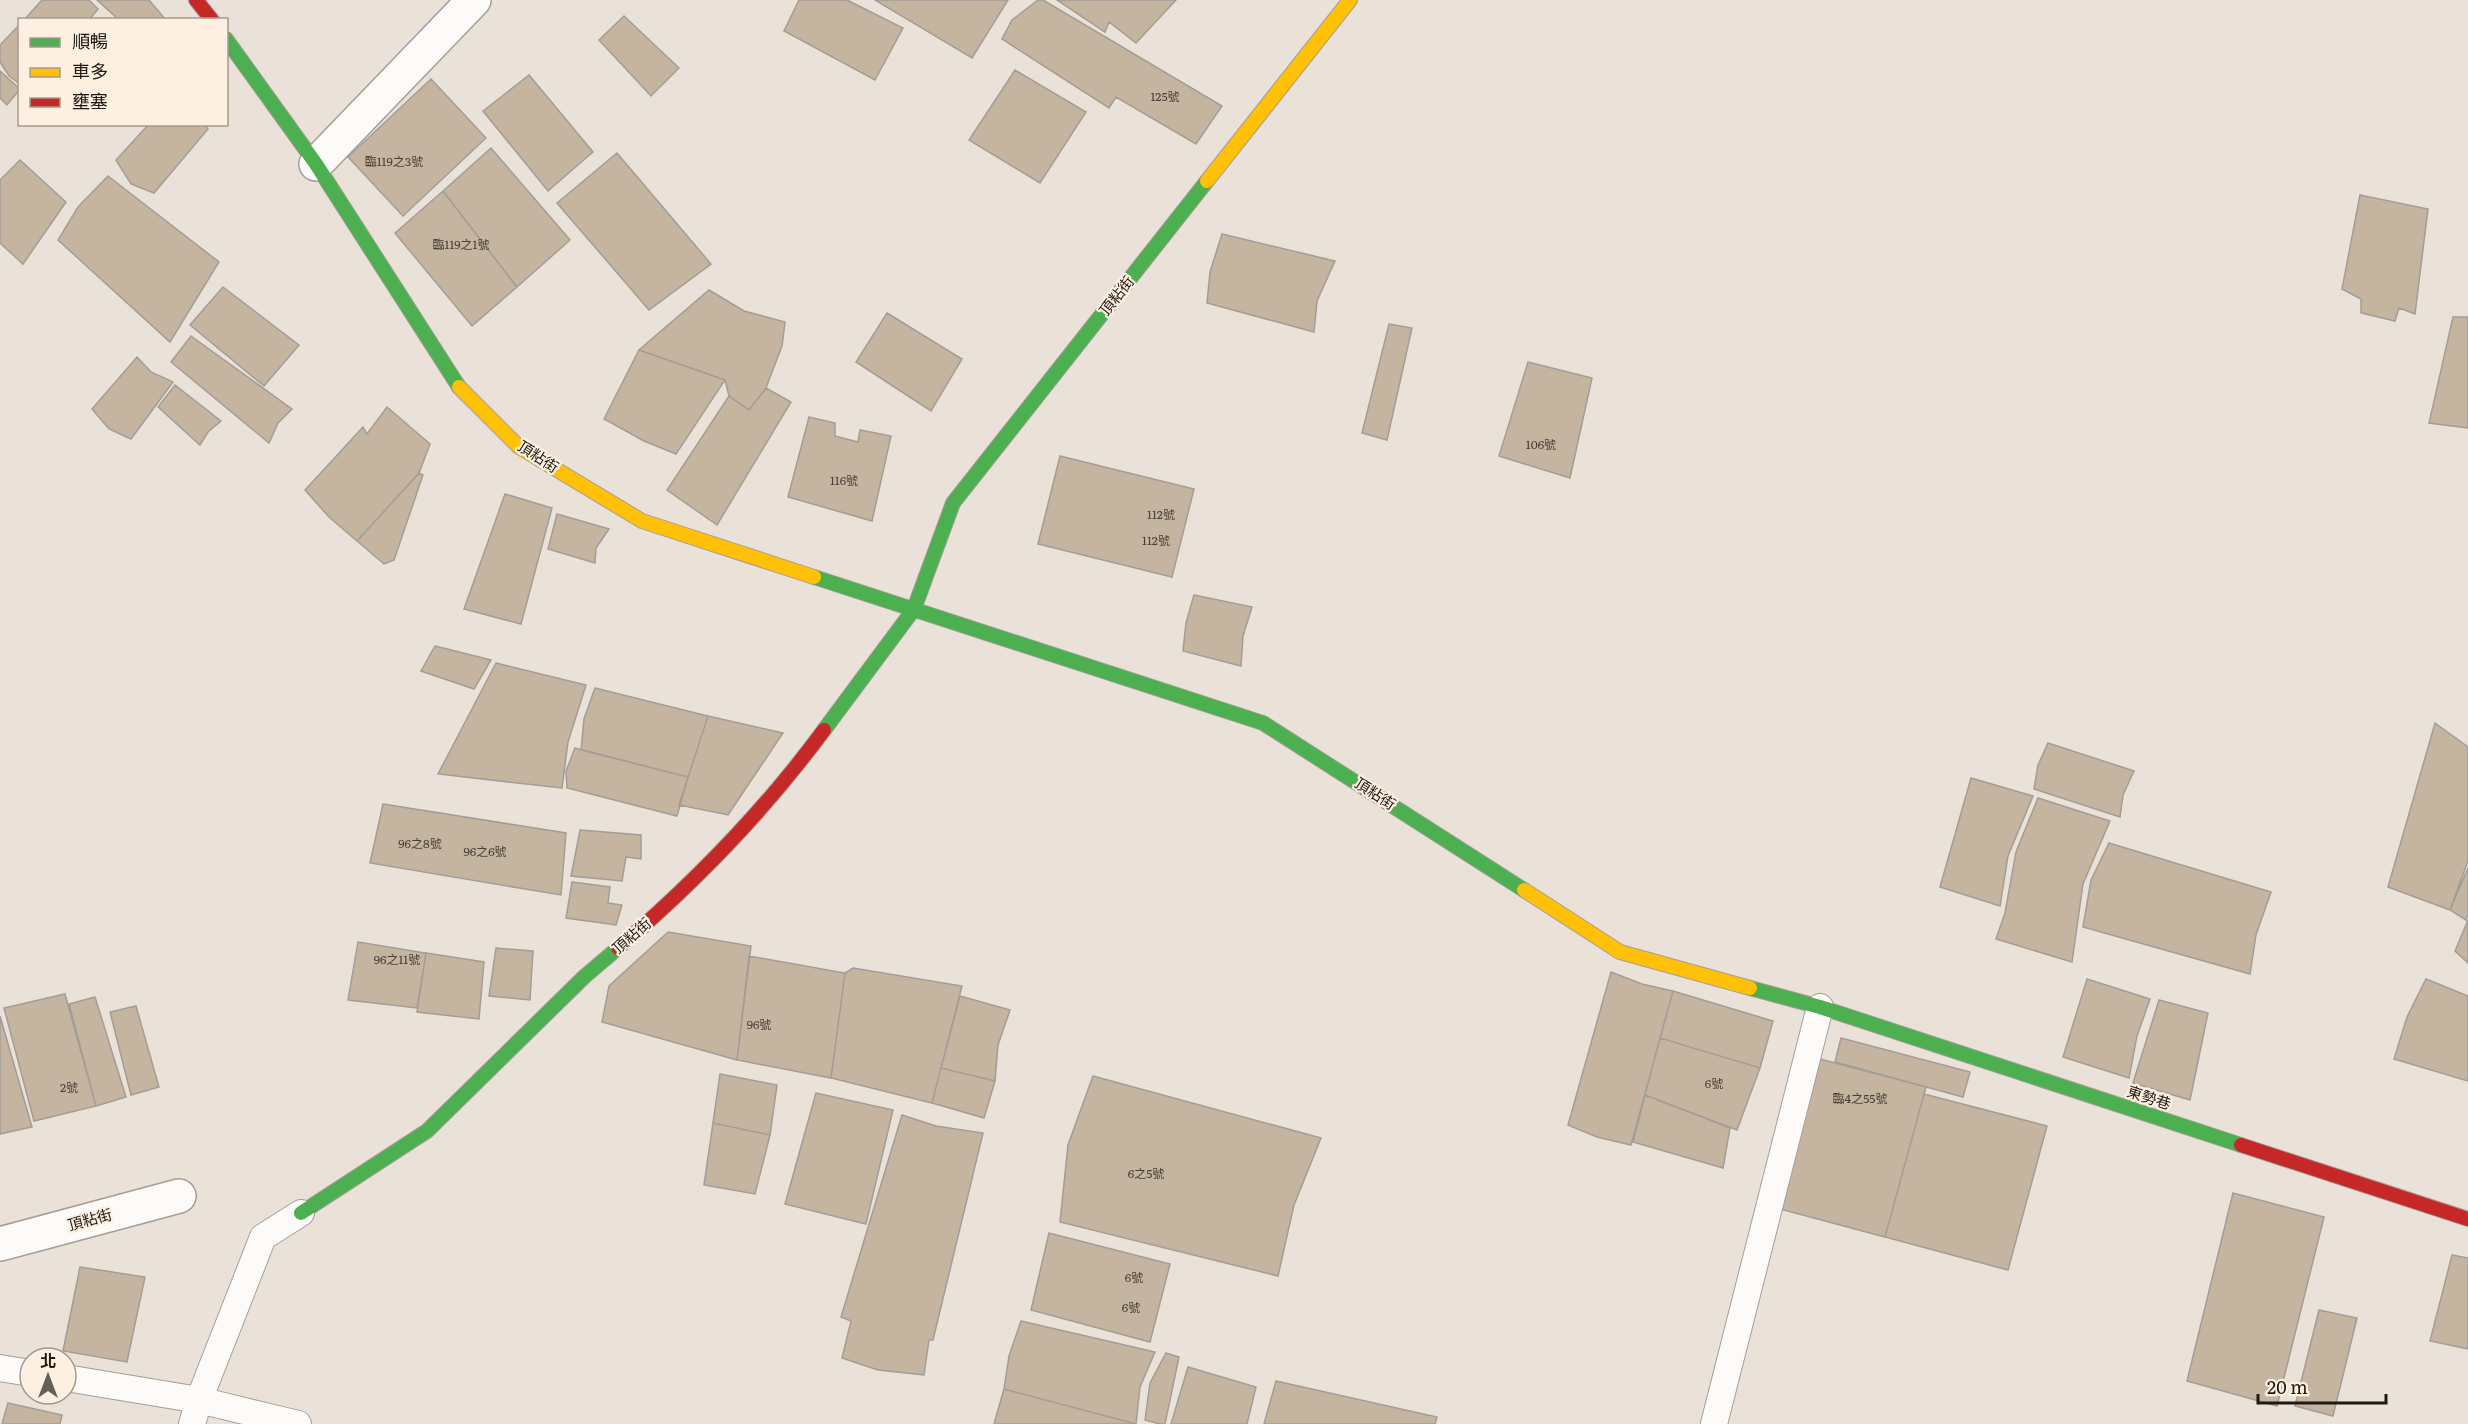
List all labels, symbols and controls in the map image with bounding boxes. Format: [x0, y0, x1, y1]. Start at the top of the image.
legend [18, 18, 228, 126]
text: 順暢 [72, 27, 108, 54]
text: 車多 [72, 57, 108, 84]
text: 壅塞 [72, 87, 108, 114]
house number: 125號 [1150, 87, 1180, 105]
house number: 臨119之3號 [365, 152, 423, 170]
house number: 臨119之1號 [433, 235, 489, 253]
street label: 頂粘街 [1093, 270, 1139, 320]
street label: 頂粘街 [514, 434, 564, 478]
house number: 106號 [1526, 435, 1556, 453]
house number: 116號 [830, 471, 858, 489]
house number: 112號 [1147, 505, 1175, 523]
house number: 112號 [1142, 531, 1170, 549]
street label: 頂粘街 [1351, 771, 1401, 815]
house number: 96之8號 [398, 834, 442, 852]
house number: 96之6號 [463, 842, 507, 860]
street label: 頂粘街 [606, 911, 656, 958]
house number: 96之11號 [374, 950, 420, 968]
house number: 96號 [747, 1015, 771, 1033]
house number: 6號 [1705, 1074, 1723, 1092]
house number: 2號 [60, 1078, 78, 1096]
street label: 東勢巷 [2125, 1079, 2174, 1114]
house number: 臨4之55號 [1833, 1089, 1887, 1107]
house number: 6之5號 [1128, 1164, 1164, 1182]
street label: 頂粘街 [65, 1202, 114, 1235]
house number: 6號 [1125, 1268, 1143, 1286]
house number: 6號 [1122, 1298, 1140, 1316]
north arrow [18, 1346, 78, 1406]
text: 北 [40, 1348, 56, 1372]
scale bar [2258, 1367, 2386, 1405]
text: 20 m [2267, 1373, 2308, 1400]

